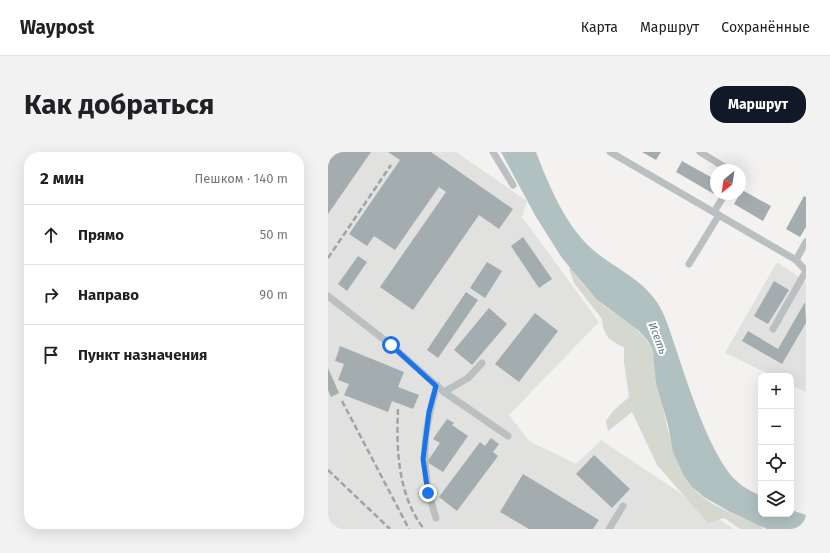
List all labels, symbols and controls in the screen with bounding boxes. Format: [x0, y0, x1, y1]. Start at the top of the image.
text: Waypost [20, 16, 94, 39]
text: Карта [581, 19, 618, 36]
text: Маршрут [640, 19, 699, 36]
text: Сохранённые [721, 19, 810, 36]
button: Маршрут [710, 86, 806, 123]
text: Как добраться [24, 88, 214, 121]
north arrow [710, 164, 746, 200]
text: 2 мин [40, 168, 84, 189]
text: Пешком · 140 m [194, 171, 288, 186]
icon: ahead [40, 224, 62, 246]
text: Прямо [78, 226, 124, 244]
text: 50 m [260, 227, 288, 242]
icon: right [40, 284, 62, 306]
text: Направо [78, 286, 139, 304]
text: 90 m [259, 287, 288, 302]
water label: Исеть [646, 320, 670, 356]
route start [382, 336, 400, 354]
icon: arrive [40, 344, 62, 366]
text: Пункт назначения [78, 346, 207, 364]
map controls [758, 373, 794, 517]
button: + [758, 373, 794, 409]
button: − [758, 409, 794, 445]
button: locate [758, 445, 794, 481]
button: layers [758, 481, 794, 517]
route end [419, 484, 437, 502]

